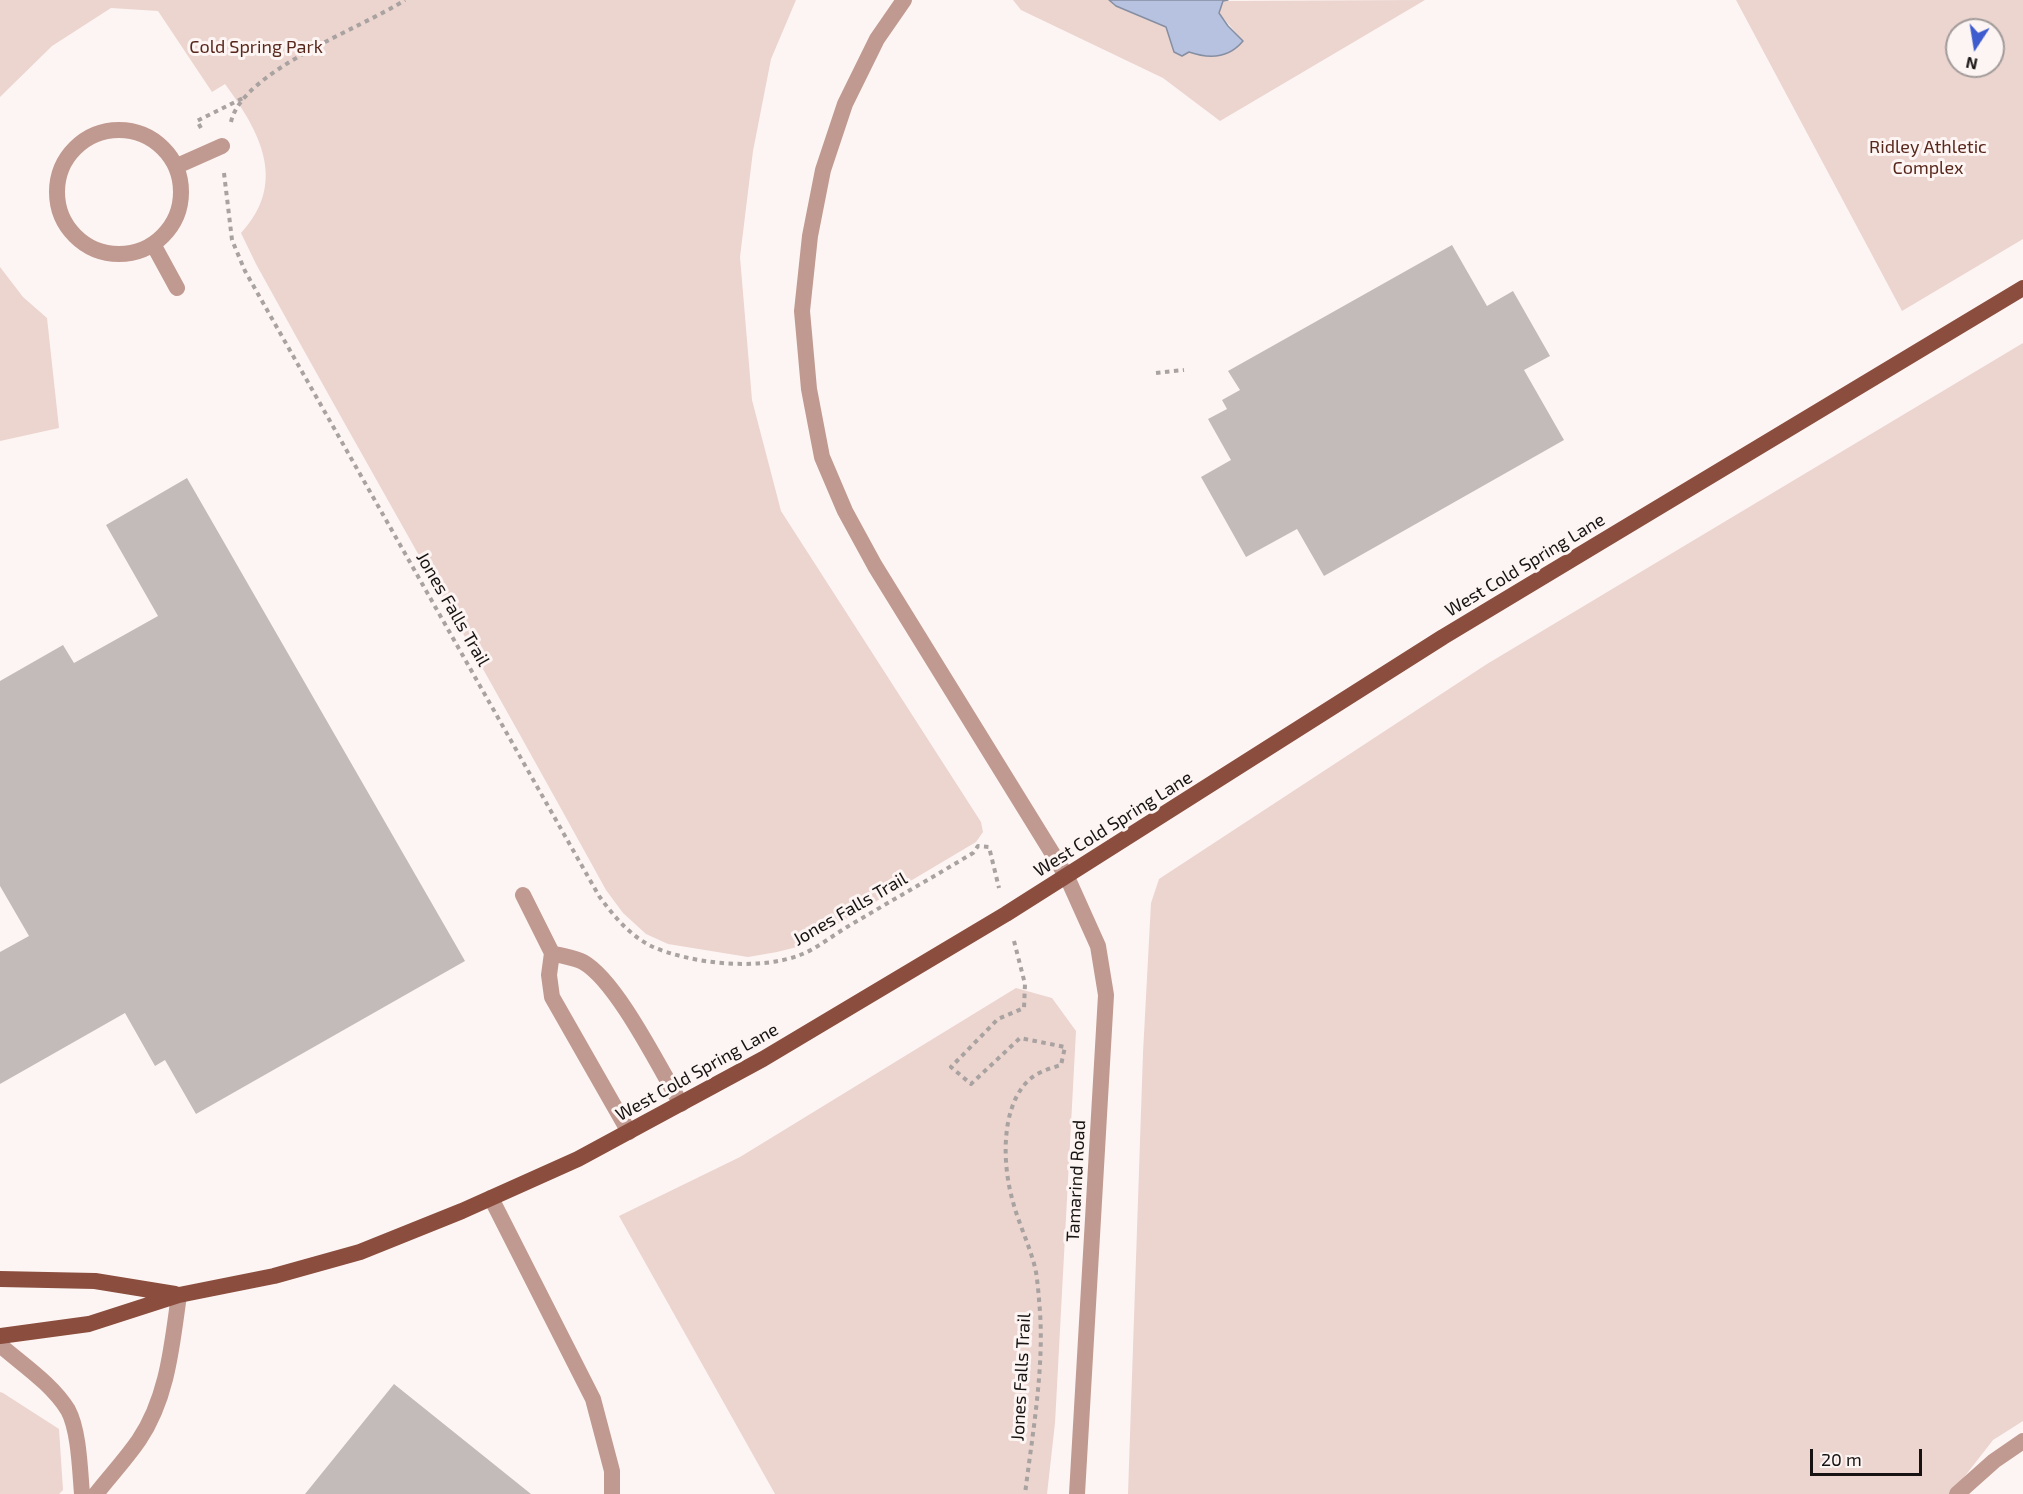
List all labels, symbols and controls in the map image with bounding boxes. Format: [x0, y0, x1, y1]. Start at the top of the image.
north arrow [1945, 18, 2005, 78]
park label: Cold Spring Park [189, 36, 323, 58]
text: N [1964, 54, 1979, 75]
park label: Ridley Athletic Complex [1869, 136, 1987, 178]
street label: West Cold Spring Lane [1441, 509, 1609, 621]
street label: Jones Falls Trail [412, 548, 494, 670]
street label: West Cold Spring Lane [1030, 766, 1196, 882]
street label: Jones Falls Trail [789, 868, 911, 950]
street label: West Cold Spring Lane [612, 1018, 782, 1126]
street label: Tamarind Road [1062, 1119, 1090, 1243]
street label: Jones Falls Trail [1007, 1312, 1035, 1442]
scale bar [1813, 1437, 1926, 1475]
text: 20 m [1821, 1448, 1862, 1470]

